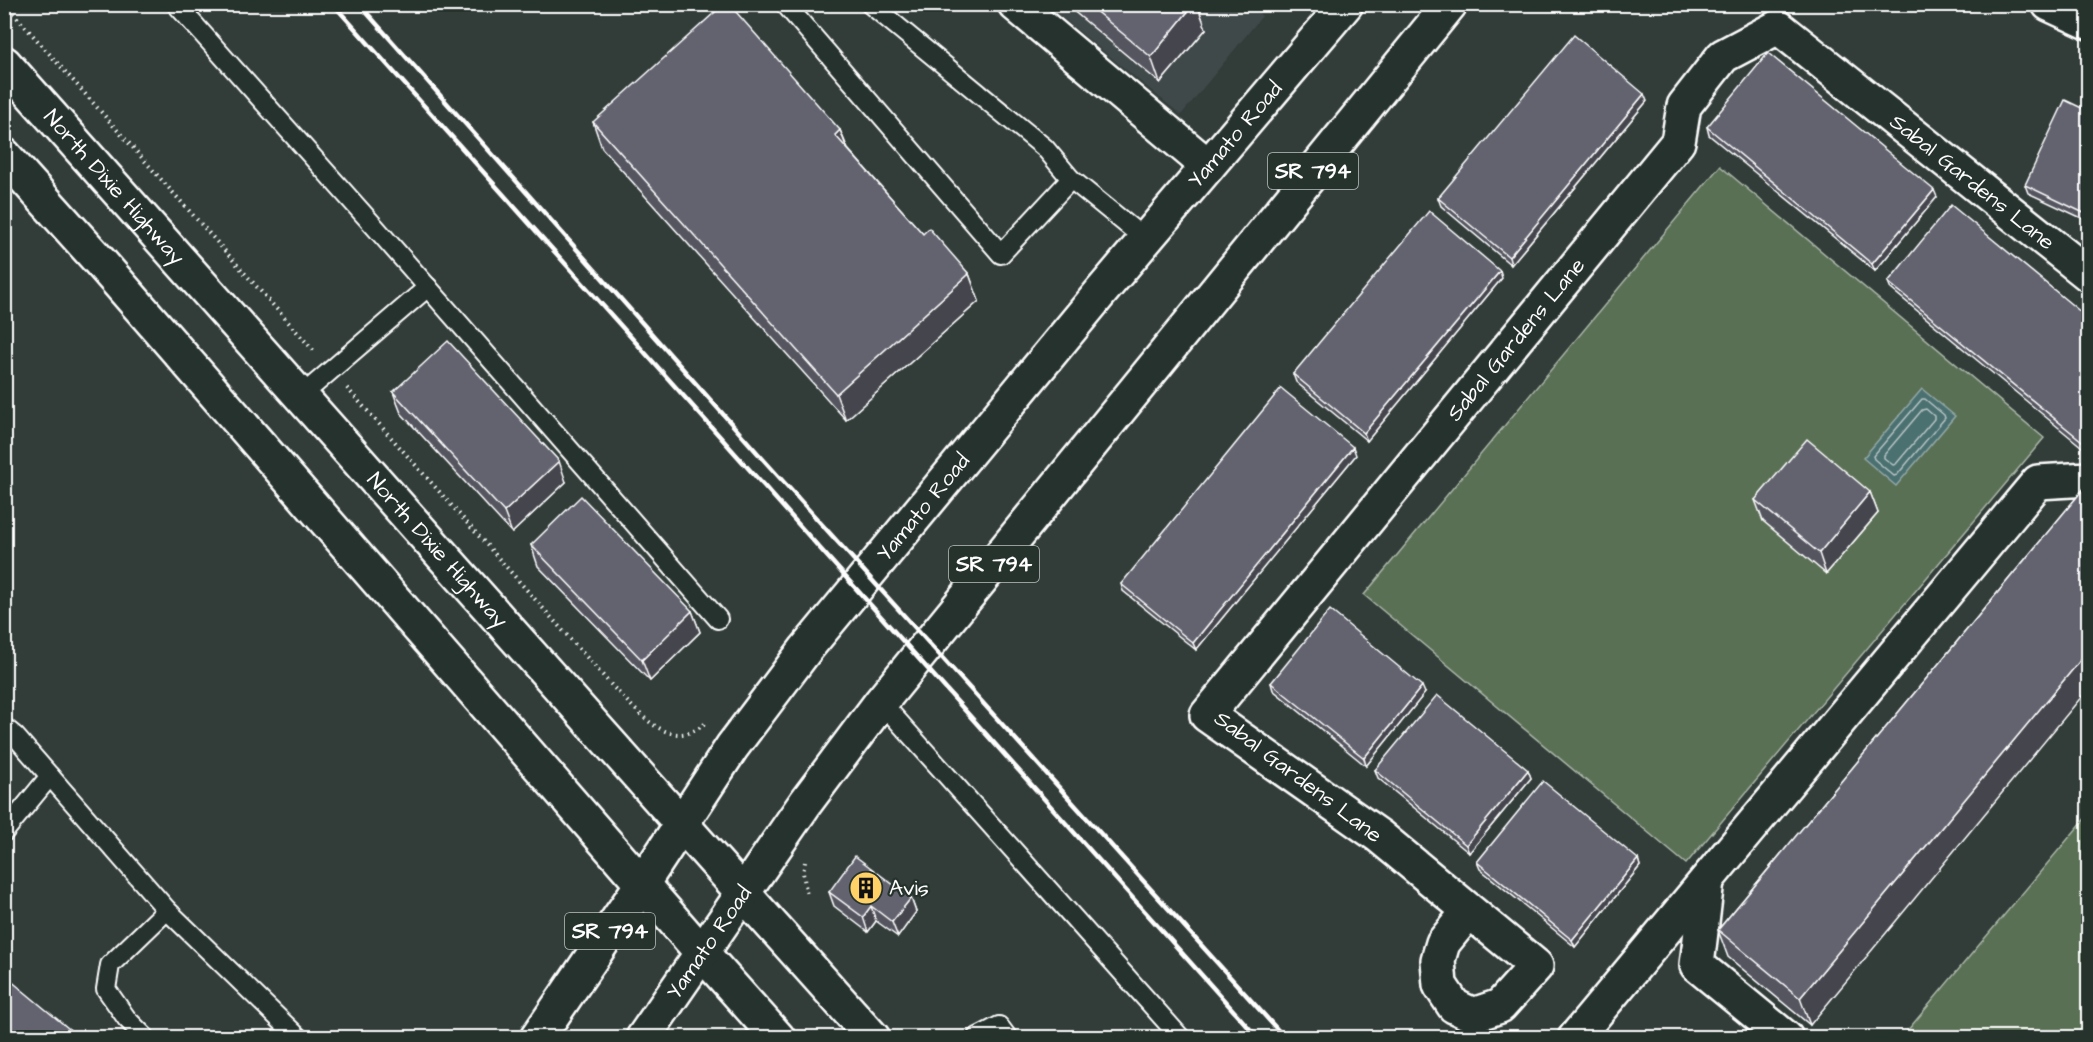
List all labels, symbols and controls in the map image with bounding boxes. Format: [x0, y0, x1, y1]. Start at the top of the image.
street label: Yamato Road [1180, 74, 1290, 195]
street label: North Dixie Highway [37, 102, 192, 272]
street label: Sabal Gardens Lane [1883, 106, 2062, 257]
road number: SR 794 [1268, 153, 1358, 189]
street label: Sabal Gardens Lane [1439, 251, 1592, 428]
street label: Yamato Road [869, 447, 977, 568]
street label: North Dixie Highway [360, 465, 515, 635]
road number: SR 794 [949, 546, 1039, 582]
street label: Sabal Gardens Lane [1208, 704, 1388, 851]
building icon: Avis [848, 870, 884, 906]
place label: Avis [889, 873, 929, 904]
street label: Yamato Road [659, 879, 759, 1006]
road number: SR 794 [565, 913, 655, 949]

